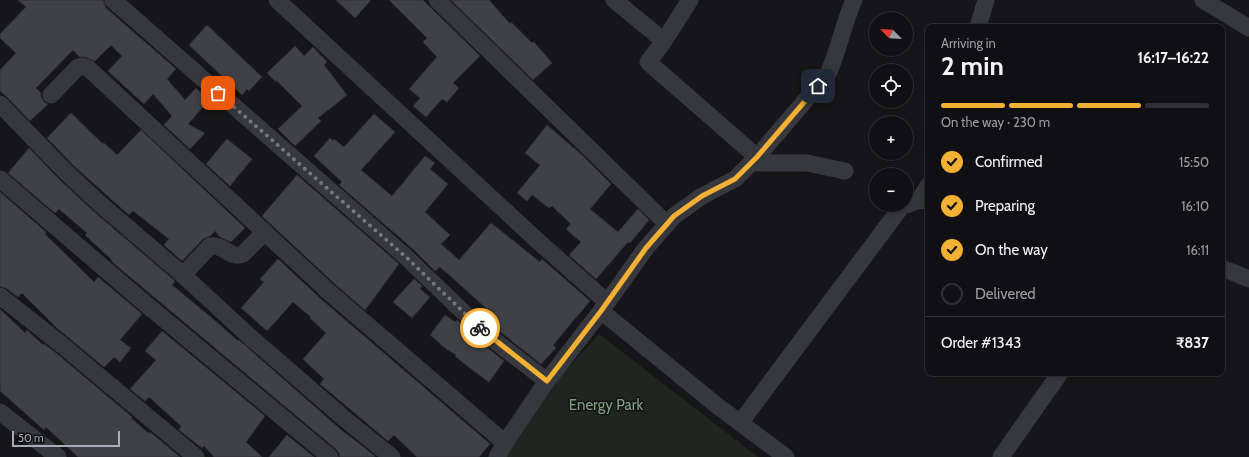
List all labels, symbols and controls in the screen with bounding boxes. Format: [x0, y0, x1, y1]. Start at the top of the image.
north arrow [869, 12, 913, 56]
map controls [869, 12, 913, 212]
text: Arriving in [941, 35, 996, 51]
text: 16:17–16:22 [1137, 49, 1209, 67]
text: 2 min [941, 50, 1004, 82]
button: locate [869, 64, 913, 108]
pin [801, 69, 835, 103]
icon: home [807, 75, 829, 97]
pin [201, 76, 235, 110]
icon: bag [207, 82, 229, 104]
text: On the way · 230 m [941, 114, 1050, 130]
button: + [869, 116, 913, 160]
icon: check [941, 151, 963, 173]
text: Confirmed [975, 153, 1043, 171]
text: 15:50 [1179, 154, 1209, 170]
button: − [869, 168, 913, 212]
icon: check [941, 195, 963, 217]
text: Preparing [975, 197, 1035, 215]
text: 16:10 [1181, 198, 1209, 214]
icon: check [941, 239, 963, 261]
text: On the way [975, 241, 1048, 259]
text: 16:11 [1186, 242, 1209, 258]
text: Delivered [975, 285, 1036, 303]
courier [460, 308, 500, 348]
icon: bike [469, 317, 491, 339]
text: Order #1343 [941, 334, 1021, 352]
text: ₹837 [1176, 334, 1209, 352]
park label: Energy Park [569, 396, 643, 414]
scale bar [12, 429, 120, 448]
text: 50 m [18, 431, 44, 445]

